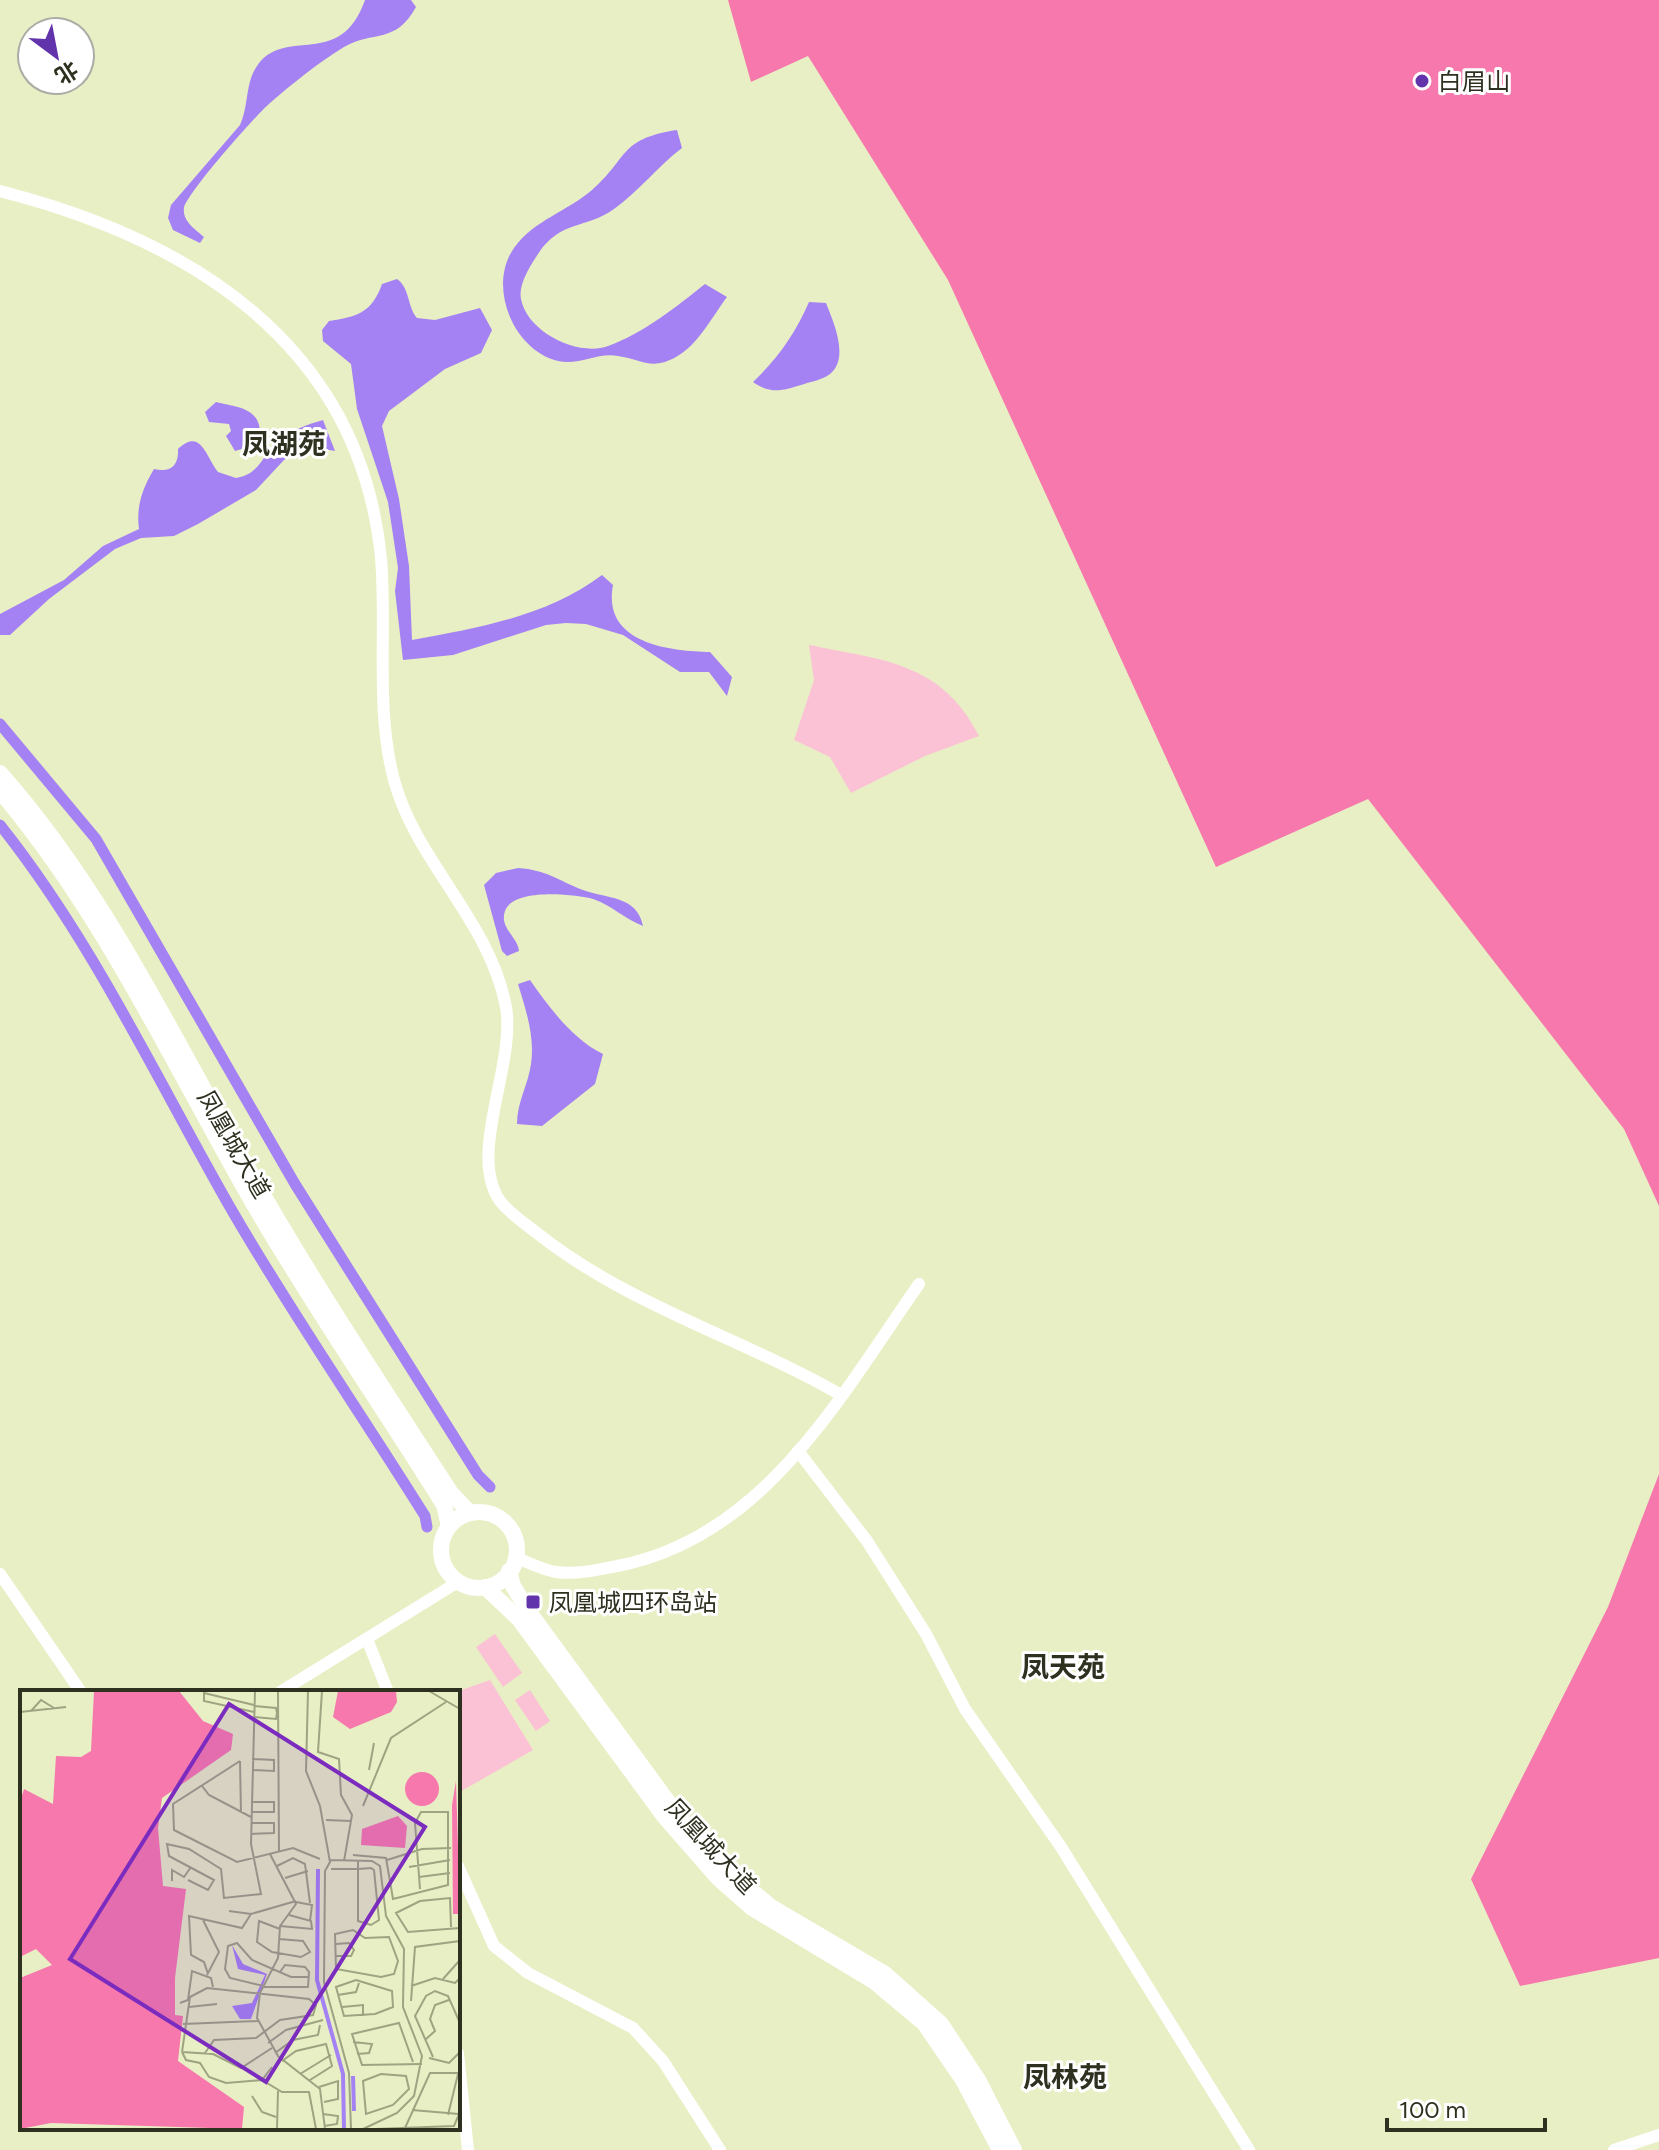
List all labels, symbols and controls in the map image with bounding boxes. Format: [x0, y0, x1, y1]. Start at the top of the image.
north arrow [16, 16, 96, 96]
text: 北 [50, 55, 83, 90]
place label: 白眉山 [1438, 67, 1510, 96]
marker: 白眉山 [1413, 72, 1431, 90]
district label: 凤湖苑 [242, 427, 326, 461]
street label: 凤凰城大道 [191, 1085, 277, 1203]
place label: 凤凰城四环岛站 [549, 1588, 717, 1617]
marker: 凤凰城四环岛站 [524, 1593, 542, 1611]
district label: 凤天苑 [1021, 1650, 1105, 1684]
inset map [20, 1690, 460, 2130]
street label: 凤凰城大道 [659, 1792, 763, 1900]
district label: 凤林苑 [1023, 2060, 1107, 2094]
scale bar [1387, 2082, 1545, 2132]
text: 100 m [1399, 2095, 1466, 2124]

